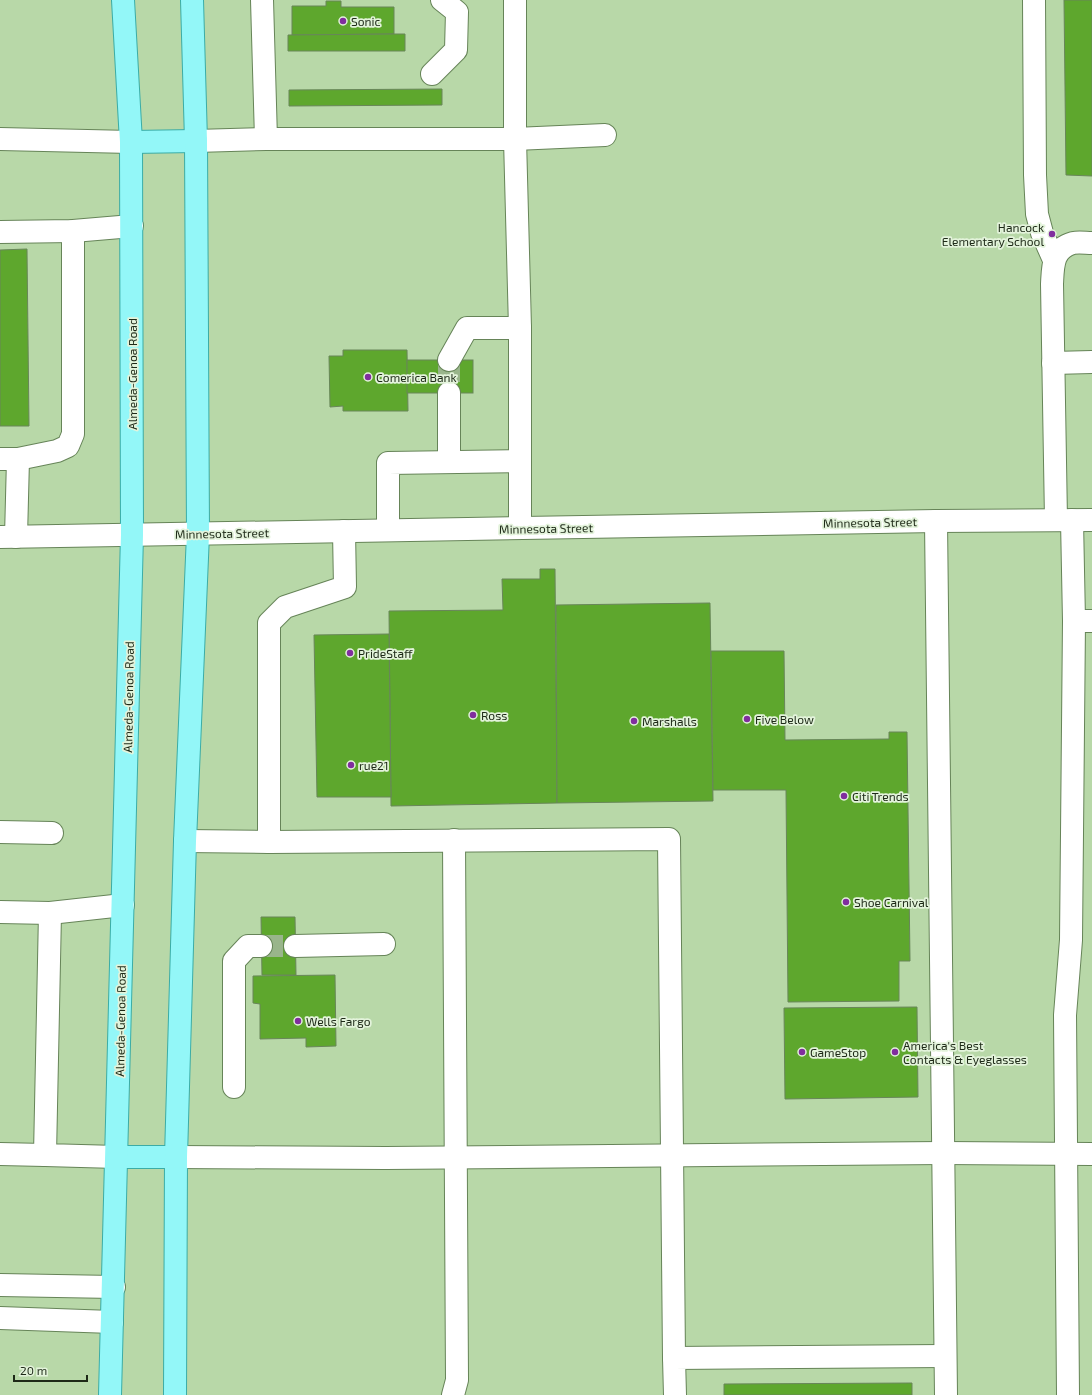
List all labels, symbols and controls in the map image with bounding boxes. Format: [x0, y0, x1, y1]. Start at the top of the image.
place label: Sonic [351, 14, 380, 28]
marker: Sonic [338, 16, 348, 26]
place label: Hancock Elementary School [942, 220, 1044, 248]
marker: Hancock Elementary School [1047, 229, 1057, 239]
street label: Almeda-Genoa Road [125, 318, 139, 430]
place label: Comerica Bank [376, 370, 457, 384]
marker: Comerica Bank [363, 372, 373, 382]
street label: Minnesota Street [823, 514, 918, 530]
street label: Minnesota Street [499, 520, 594, 536]
street label: Minnesota Street [175, 525, 270, 541]
street label: Almeda-Genoa Road [120, 641, 136, 753]
place label: PrideStaff [358, 646, 413, 660]
marker: PrideStaff [345, 648, 355, 658]
place label: Ross [481, 708, 507, 722]
marker: Ross [468, 710, 478, 720]
place label: Five Below [755, 712, 814, 726]
place label: Marshalls [642, 714, 697, 728]
marker: Five Below [742, 714, 752, 724]
marker: Marshalls [629, 716, 639, 726]
place label: rue21 [359, 758, 389, 772]
marker: rue21 [346, 760, 356, 770]
place label: Citi Trends [852, 789, 909, 803]
marker: Citi Trends [839, 791, 849, 801]
place label: Shoe Carnival [854, 895, 929, 909]
marker: Shoe Carnival [841, 897, 851, 907]
street label: Almeda-Genoa Road [112, 965, 128, 1077]
place label: Wells Fargo [306, 1014, 371, 1028]
marker: Wells Fargo [293, 1016, 303, 1026]
place label: America's Best Contacts & Eyeglasses [903, 1038, 1027, 1066]
place label: GameStop [810, 1045, 866, 1059]
marker: GameStop [797, 1047, 807, 1057]
marker: America's Best Contacts & Eyeglasses [890, 1047, 900, 1057]
scale bar [14, 1357, 87, 1383]
text: 20 m [20, 1363, 47, 1377]

